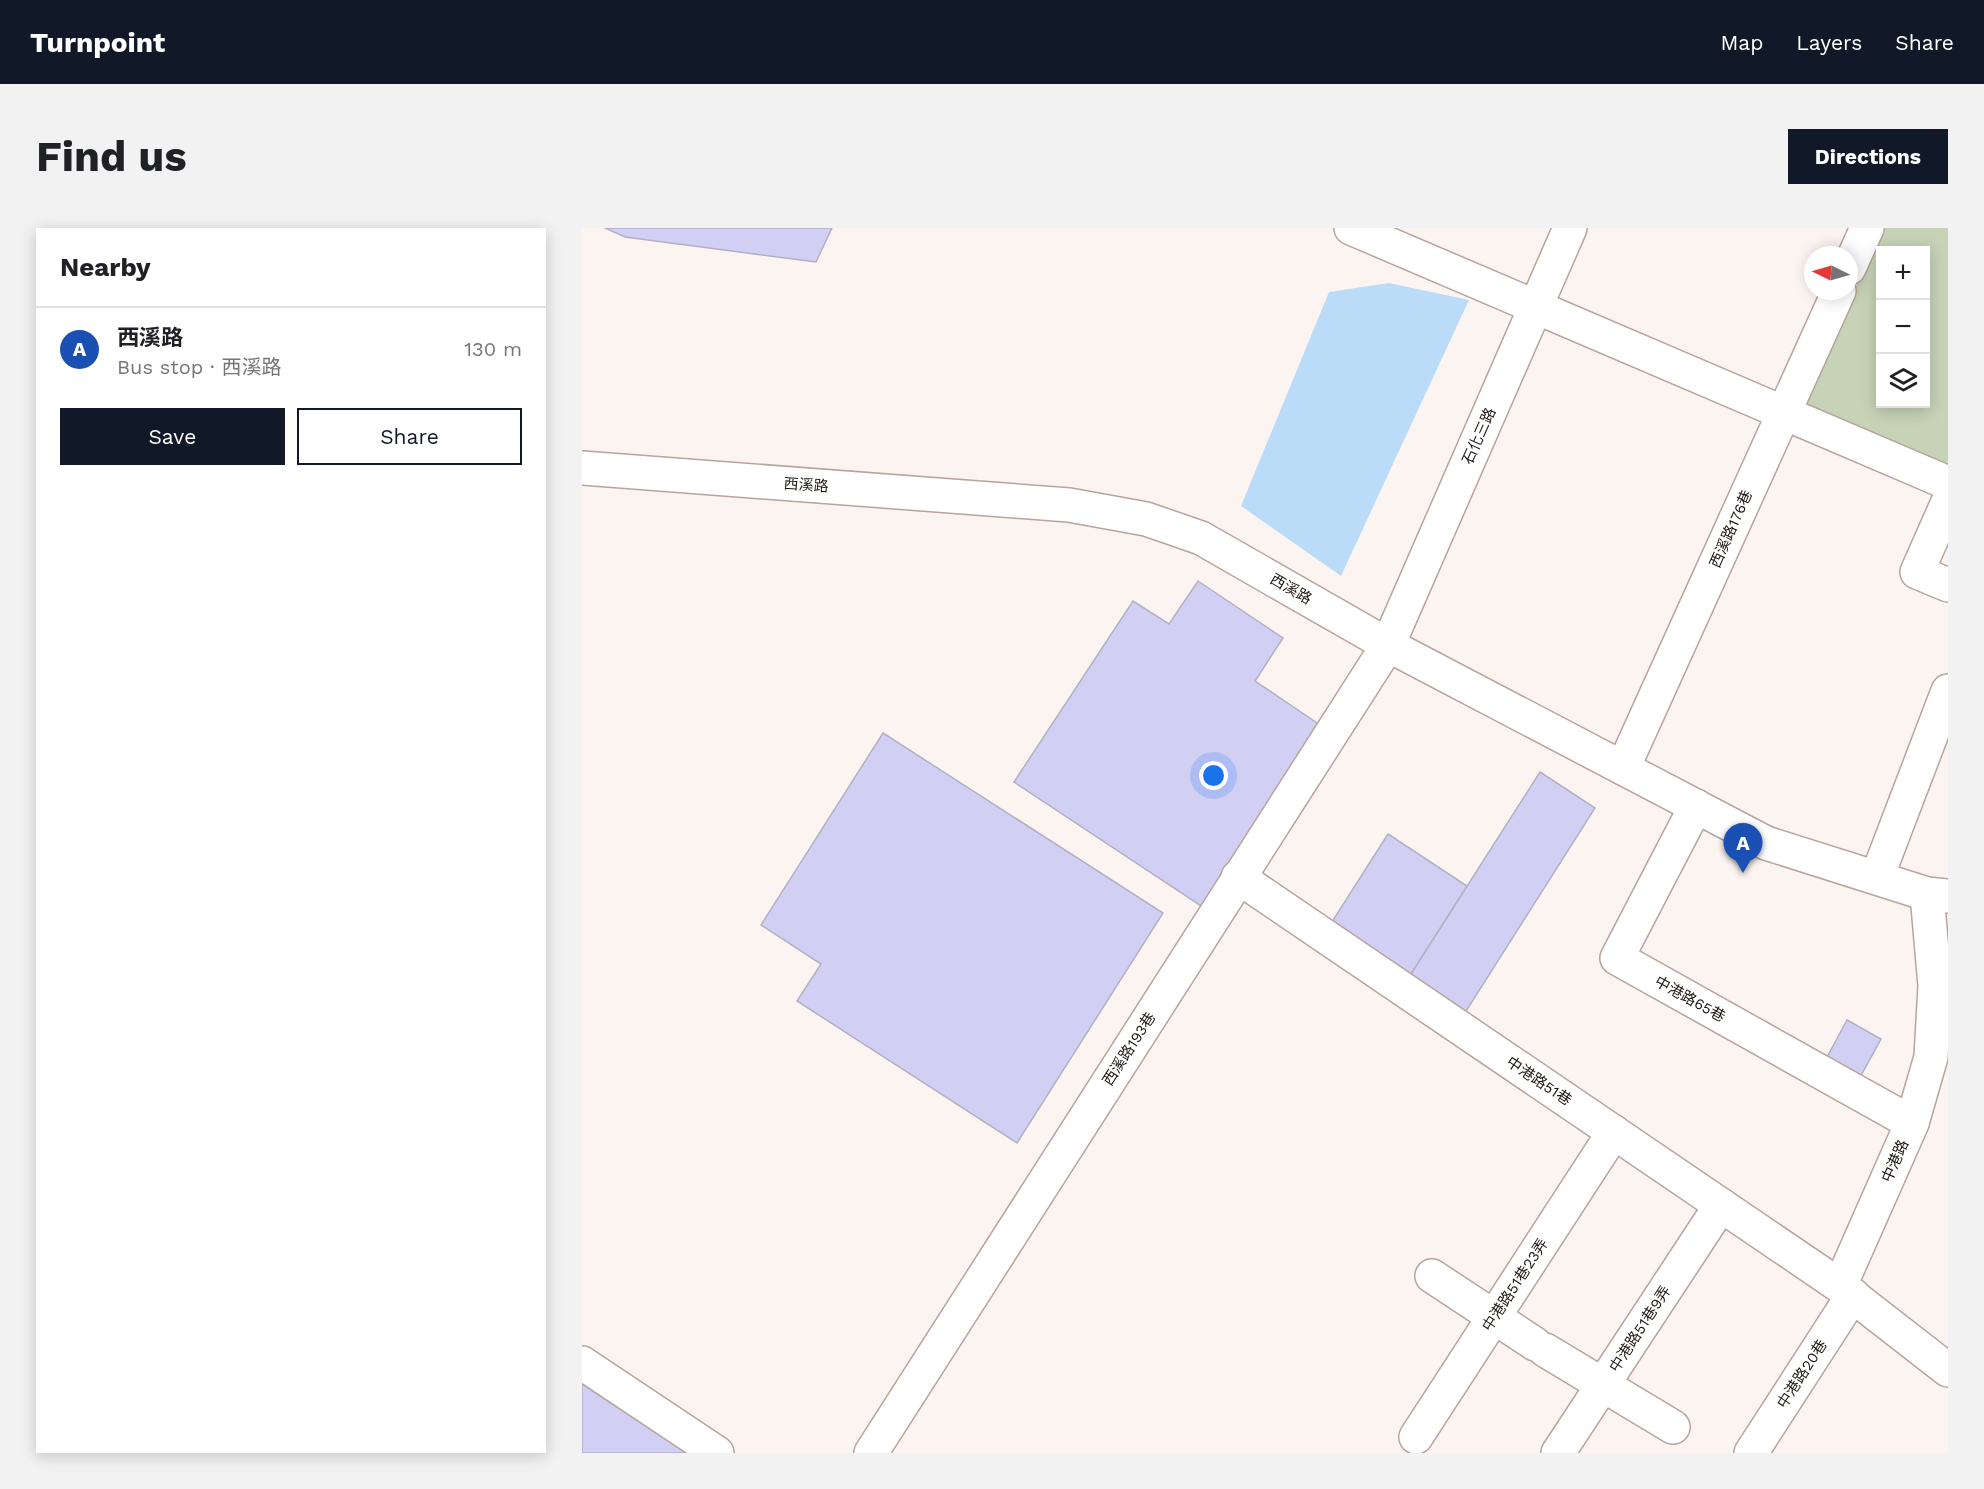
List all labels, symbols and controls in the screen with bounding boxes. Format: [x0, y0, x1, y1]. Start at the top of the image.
text: Turnpoint [30, 26, 165, 59]
text: Map [1720, 30, 1763, 55]
text: Layers [1796, 30, 1862, 55]
text: Share [1895, 30, 1954, 55]
button: Directions [1788, 129, 1948, 184]
text: Find us [36, 132, 187, 181]
north arrow [1804, 246, 1858, 300]
map controls [1876, 246, 1930, 408]
button: + [1876, 246, 1930, 300]
text: Nearby [60, 252, 151, 282]
button: − [1876, 300, 1930, 354]
text: 西溪路 [117, 325, 183, 350]
text: A [73, 337, 86, 361]
text: 130 m [464, 337, 522, 361]
button: layers [1876, 354, 1930, 408]
text: Bus stop · 西溪路 [117, 355, 281, 379]
street label: 石化三路 [1459, 405, 1499, 467]
button: Save [60, 408, 285, 465]
button: Share [297, 408, 522, 465]
street label: 西溪路 [783, 474, 829, 496]
street label: 西溪路176巷 [1706, 487, 1756, 571]
street label: 西溪路 [1267, 570, 1315, 608]
your location [1199, 761, 1228, 790]
pin: A [1724, 824, 1762, 873]
street label: 中港路65巷 [1652, 972, 1728, 1026]
street label: 西溪路193巷 [1099, 1009, 1159, 1089]
street label: 中港路51巷 [1503, 1053, 1575, 1109]
street label: 中港路 [1878, 1137, 1912, 1185]
street label: 中港路51巷23弄 [1478, 1235, 1552, 1335]
street label: 中港路51巷9弄 [1606, 1283, 1674, 1375]
street label: 中港路20巷 [1773, 1336, 1831, 1412]

